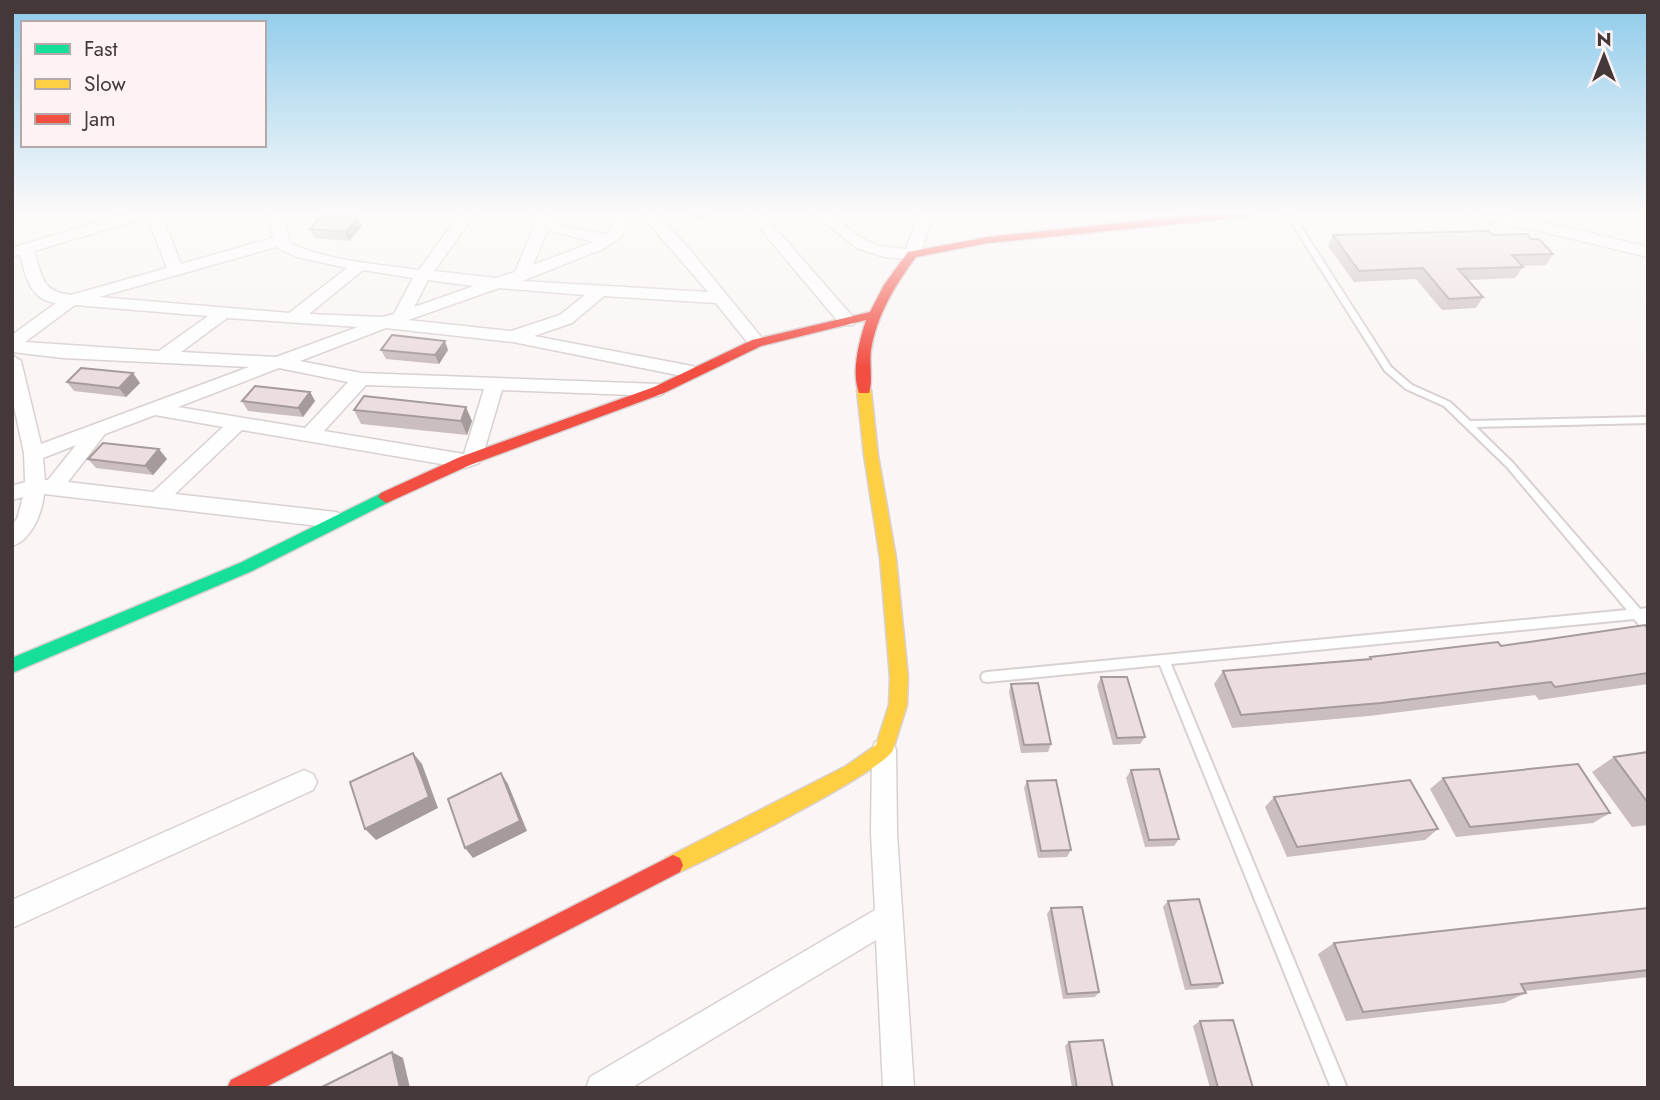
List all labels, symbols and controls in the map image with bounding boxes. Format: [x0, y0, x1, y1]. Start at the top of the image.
legend [21, 21, 266, 147]
north arrow [1569, 21, 1639, 91]
text: N [1596, 26, 1612, 53]
text: Fast [84, 34, 117, 64]
text: Slow [84, 69, 126, 99]
text: Jam [81, 104, 116, 134]

